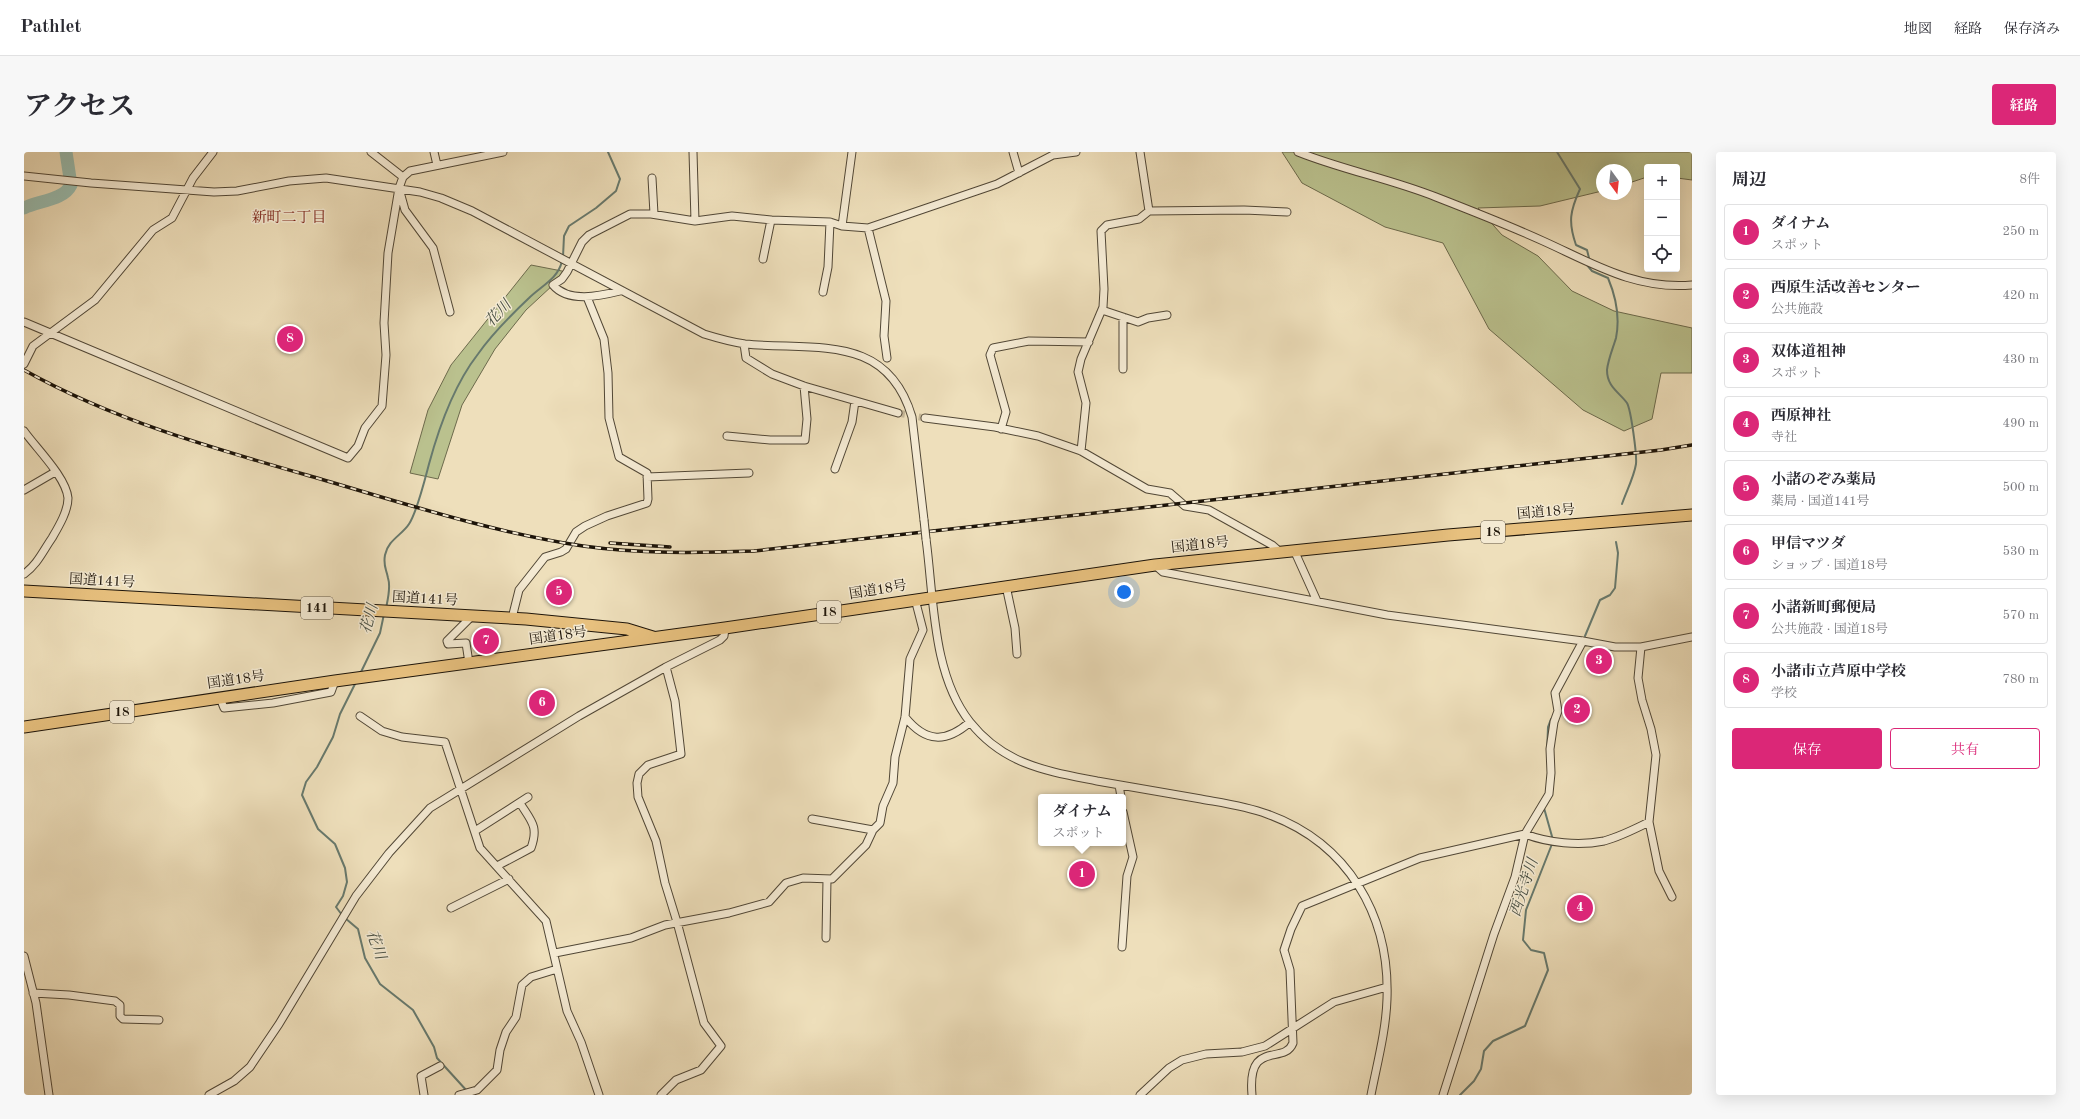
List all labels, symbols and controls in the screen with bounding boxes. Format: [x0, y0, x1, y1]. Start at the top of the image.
text: Pathlet [20, 18, 81, 37]
text: 地図 [1904, 22, 1932, 36]
text: 経路 [1954, 22, 1982, 36]
text: 保存済み [2004, 22, 2060, 36]
button: 経路 [1992, 84, 2056, 125]
text: アクセス [24, 94, 135, 122]
north arrow [1596, 164, 1632, 200]
map controls [1644, 164, 1680, 272]
button: + [1644, 164, 1680, 200]
text: 周辺 [1732, 172, 1766, 189]
text: 8件 [2019, 173, 2040, 186]
button: − [1644, 200, 1680, 236]
district label: 新町二丁目 [251, 209, 327, 226]
text: ダイナム [1771, 217, 1830, 232]
text: 1 [1742, 225, 1750, 238]
text: 250 m [2002, 225, 2039, 238]
button: locate [1644, 236, 1680, 272]
text: スポット [1771, 239, 1823, 252]
text: 西原生活改善センター [1771, 281, 1920, 296]
text: 2 [1742, 289, 1750, 302]
text: 420 m [2002, 289, 2039, 302]
water label: 花川 [482, 295, 516, 330]
text: 公共施設 [1771, 303, 1823, 316]
pin: 8 [277, 324, 303, 354]
text: 双体道祖神 [1771, 345, 1846, 360]
text: 3 [1742, 353, 1750, 366]
text: 430 m [2002, 353, 2039, 366]
text: スポット [1771, 367, 1823, 380]
text: 西原神社 [1771, 409, 1831, 424]
text: 4 [1742, 417, 1750, 430]
text: 490 m [2002, 417, 2039, 430]
text: 寺社 [1771, 431, 1797, 444]
text: 小諸のぞみ薬局 [1771, 473, 1876, 488]
text: 5 [1742, 481, 1750, 494]
text: 500 m [2002, 481, 2039, 494]
text: 薬局 · 国道141号 [1771, 495, 1870, 508]
street label: 国道18号 [1516, 501, 1576, 522]
road number: 18 [1481, 521, 1505, 543]
street label: 国道18号 [1170, 534, 1230, 555]
text: 甲信マツダ [1771, 537, 1845, 552]
text: 6 [1742, 545, 1750, 558]
text: 530 m [2002, 545, 2039, 558]
text: ショップ · 国道18号 [1771, 559, 1888, 572]
street label: 国道141号 [68, 571, 136, 590]
pin: 5 [546, 577, 572, 607]
street label: 国道18号 [848, 578, 908, 601]
your location [1114, 582, 1134, 602]
street label: 国道141号 [391, 589, 459, 608]
road number: 141 [301, 597, 333, 619]
water label: 花川 [357, 600, 382, 635]
road number: 18 [817, 601, 841, 623]
text: 小諸新町郵便局 [1771, 601, 1876, 616]
text: 7 [1742, 609, 1750, 622]
text: 570 m [2002, 609, 2039, 622]
text: 公共施設 · 国道18号 [1771, 623, 1888, 636]
street label: 国道18号 [528, 624, 588, 647]
pin: 7 [473, 626, 499, 656]
pin: 3 [1586, 646, 1612, 676]
text: 小諸市立芦原中学校 [1771, 665, 1906, 680]
street label: 国道18号 [206, 668, 266, 691]
text: 8 [1742, 673, 1750, 686]
text: 780 m [2002, 673, 2039, 686]
text: 学校 [1771, 687, 1797, 700]
pin: 6 [529, 688, 555, 718]
pin: 2 [1564, 695, 1590, 725]
road number: 18 [110, 701, 134, 723]
button: 保存 [1732, 728, 1882, 769]
button: 共有 [1890, 728, 2040, 769]
popup [1038, 794, 1126, 846]
text: ダイナム [1053, 805, 1111, 820]
text: スポット [1053, 827, 1105, 840]
water label: 西光寺川 [1507, 855, 1542, 919]
pin: 1 [1069, 859, 1095, 889]
pin: 4 [1567, 893, 1593, 923]
water label: 花川 [363, 928, 390, 964]

